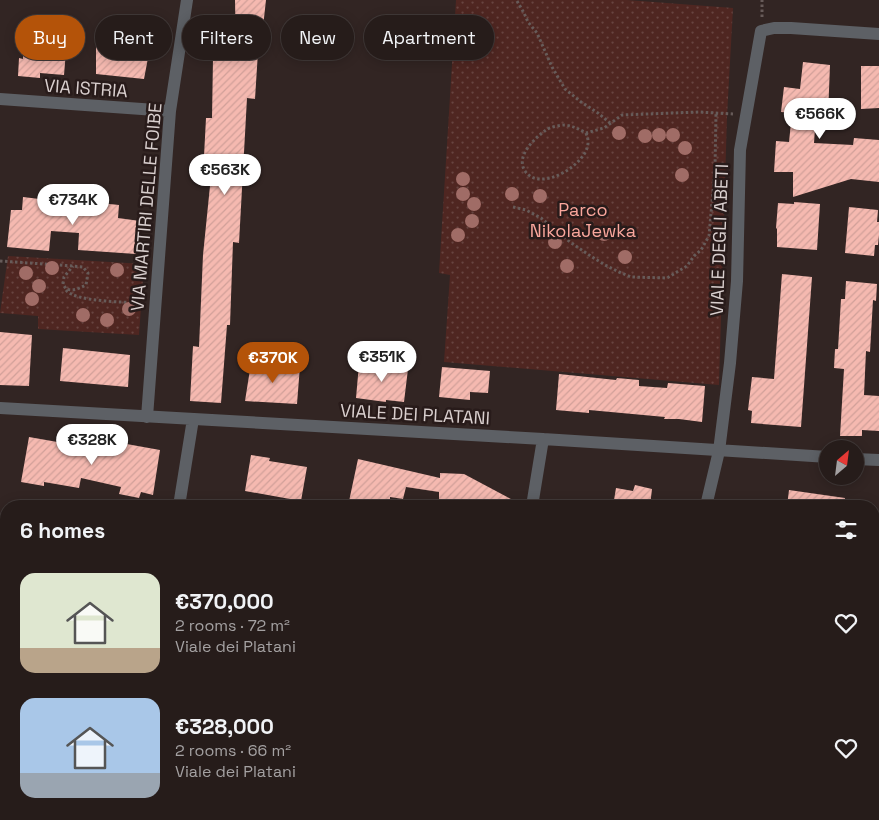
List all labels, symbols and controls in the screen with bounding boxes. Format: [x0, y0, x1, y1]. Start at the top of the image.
chip: Buy [15, 15, 85, 60]
chip: Rent [95, 15, 172, 60]
chip: Filters [182, 15, 271, 60]
chip: New [281, 15, 354, 60]
chip: Apartment [364, 15, 494, 60]
street label: VIA ISTRIA [43, 74, 129, 102]
pin: €566K [785, 98, 855, 140]
street label: VIA MARTIRI DELLE FOIBE [125, 102, 167, 312]
text: €566K [795, 103, 845, 124]
pin: €563K [190, 154, 260, 196]
text: €563K [200, 159, 250, 180]
street label: VIALE DEGLI ABETI [705, 163, 733, 317]
pin: €734K [38, 184, 108, 226]
text: €734K [48, 189, 98, 210]
park label: Parco NikolaJewka [530, 198, 636, 242]
pin: €351K [347, 340, 417, 383]
pin: €370K [238, 342, 308, 384]
text: €351K [358, 346, 406, 367]
text: €370K [248, 347, 298, 368]
street label: VIALE DEI PLATANI [339, 399, 491, 429]
pin: €328K [57, 424, 127, 466]
text: €328K [67, 429, 117, 450]
north arrow [819, 440, 864, 485]
map controls [819, 440, 864, 485]
icon: filters [832, 516, 860, 544]
text: 6 homes [20, 517, 105, 544]
text: €370,000 [175, 588, 274, 615]
icon: home [60, 593, 120, 653]
icon: heart [832, 609, 860, 637]
text: 2 rooms · 72 m² [175, 615, 290, 636]
text: Viale dei Platani [175, 636, 296, 657]
text: €328,000 [175, 713, 274, 740]
icon: home [60, 718, 120, 778]
icon: heart [832, 734, 860, 762]
text: 2 rooms · 66 m² [175, 740, 291, 761]
text: Viale dei Platani [175, 761, 296, 782]

